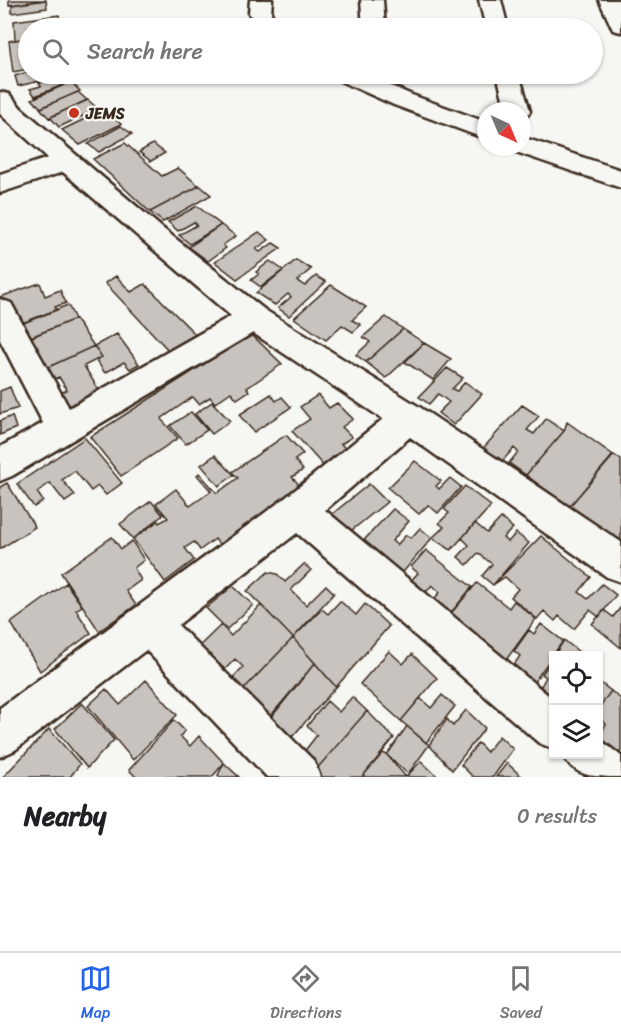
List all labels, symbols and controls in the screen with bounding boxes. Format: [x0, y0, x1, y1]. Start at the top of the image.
search box [18, 18, 603, 84]
text: Search here [87, 32, 203, 71]
icon: search [39, 35, 72, 68]
place label: JEMS [85, 99, 125, 128]
north arrow [477, 102, 531, 156]
marker: JEMS [67, 106, 81, 120]
map controls [549, 651, 603, 759]
button: locate [549, 651, 603, 705]
button: layers [549, 705, 603, 759]
text: Nearby [24, 793, 106, 839]
text: 0 results [517, 799, 597, 834]
tab: Map [79, 962, 112, 1027]
tab: Directions [270, 962, 342, 1027]
tab: Saved [500, 962, 542, 1027]

